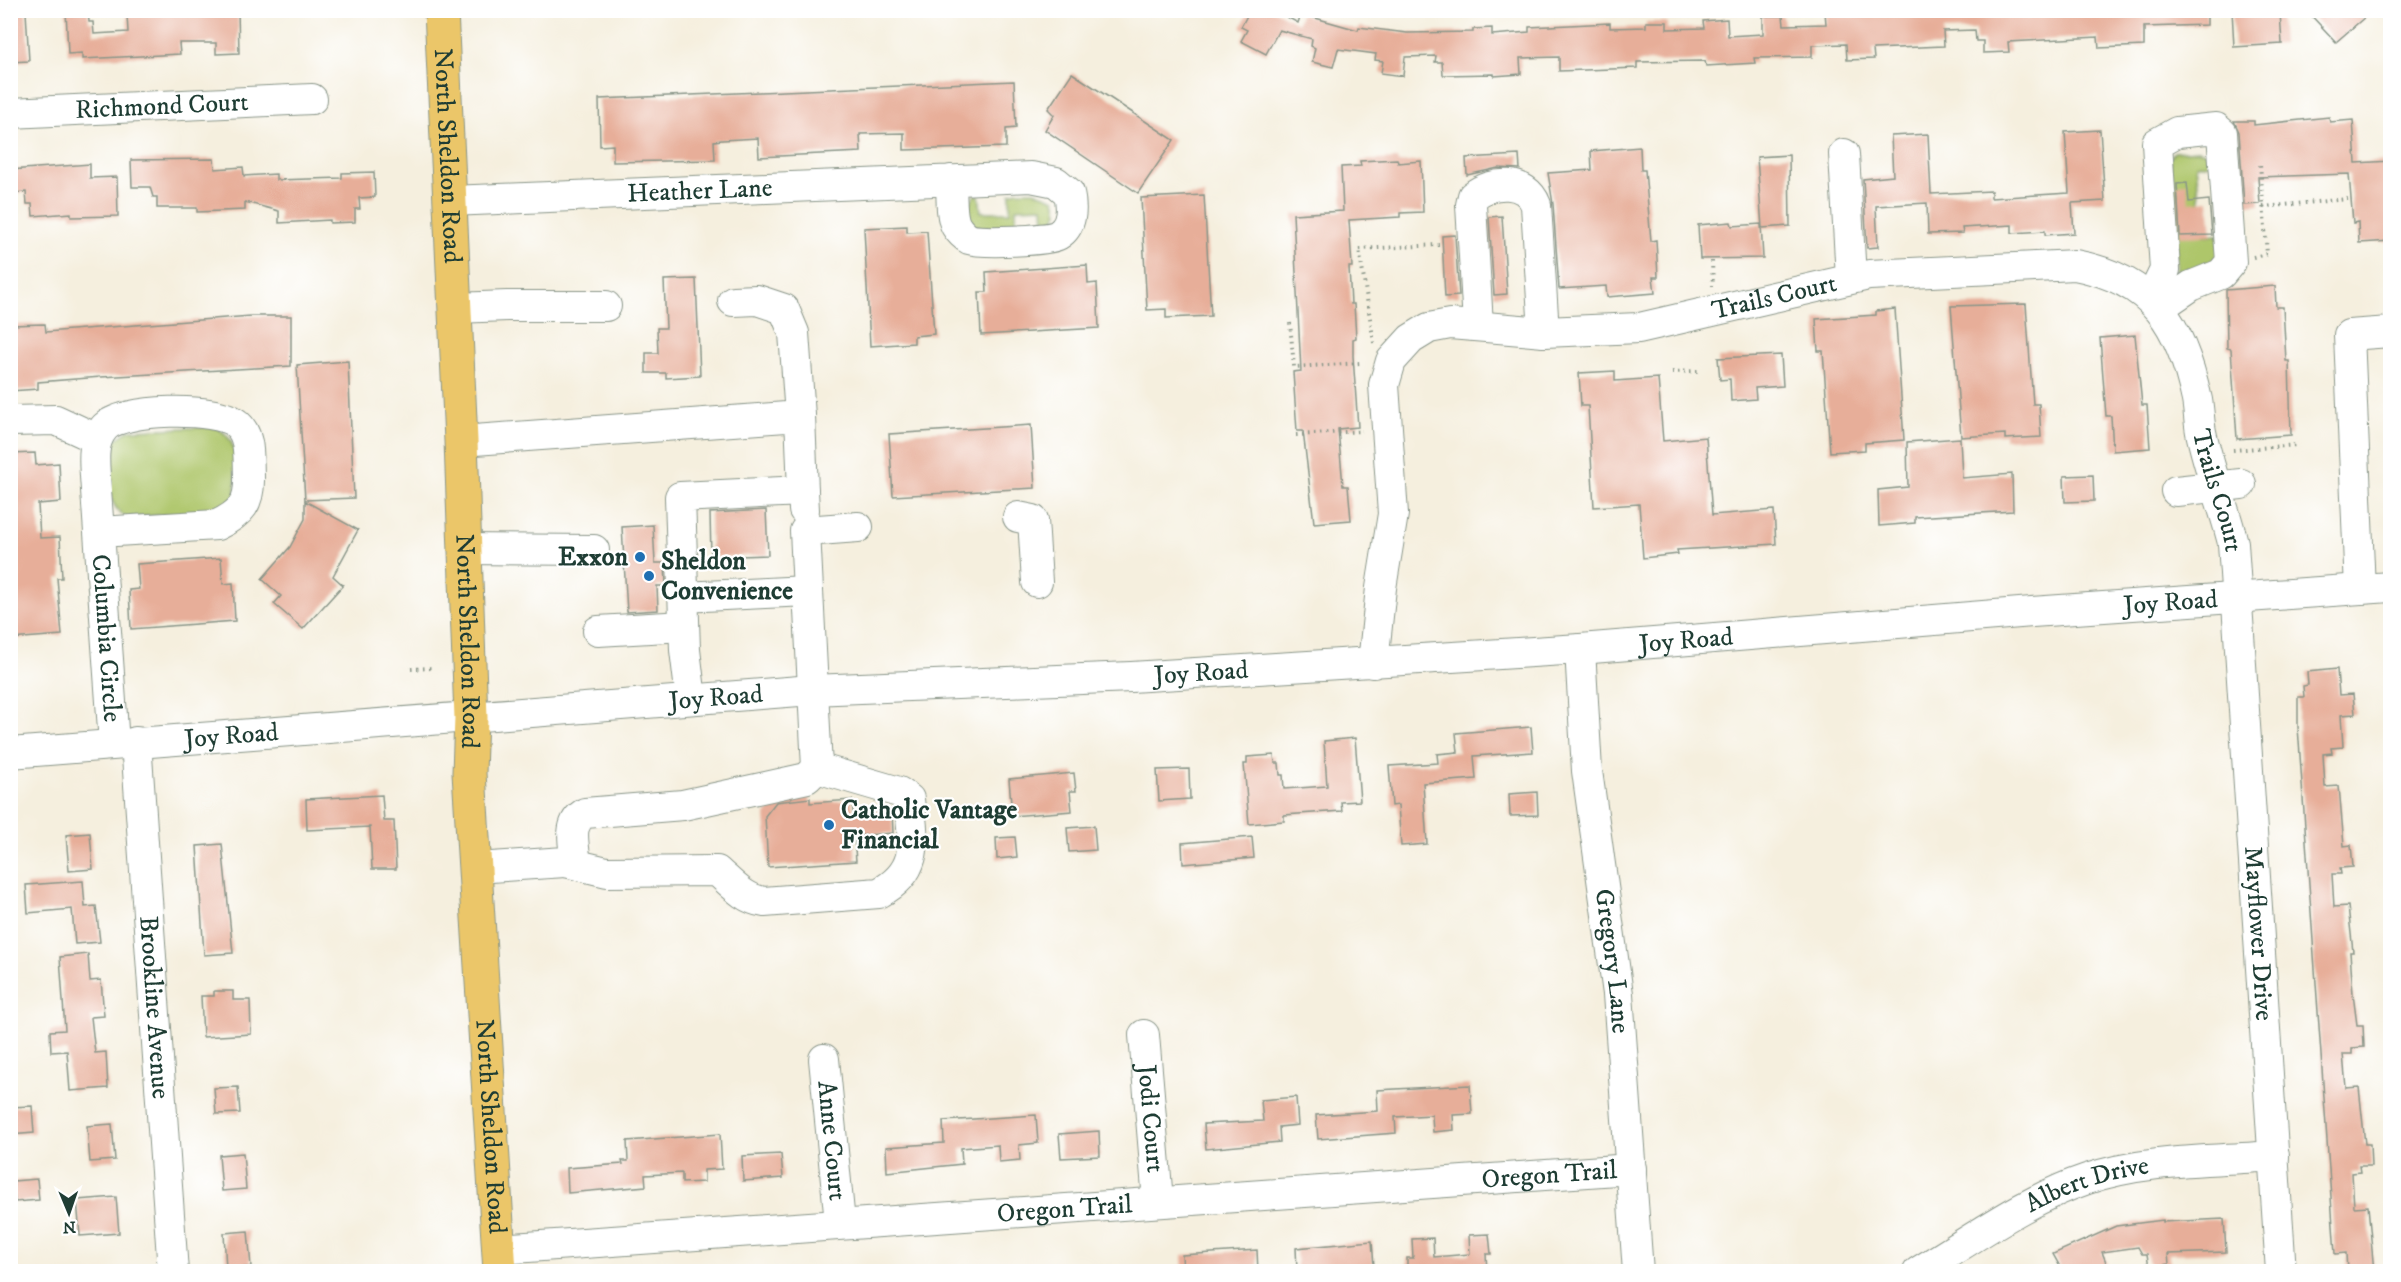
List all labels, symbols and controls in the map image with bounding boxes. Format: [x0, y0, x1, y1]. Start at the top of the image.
street label: North Sheldon Road [426, 48, 469, 264]
street label: Richmond Court [74, 85, 249, 126]
street label: Heather Lane [627, 171, 773, 210]
street label: Trails Court [1709, 267, 1840, 327]
street label: Trails Court [2184, 426, 2250, 553]
street label: North Sheldon Road [448, 533, 488, 749]
place label: Exxon [558, 541, 628, 574]
place label: Sheldon Convenience [661, 545, 793, 608]
marker: Exxon [633, 550, 647, 564]
street label: Columbia Circle [84, 553, 129, 723]
marker: Sheldon Convenience [642, 569, 656, 583]
street label: Joy Road [2120, 583, 2219, 622]
street label: Joy Road [1636, 620, 1734, 661]
street label: Joy Road [1151, 653, 1249, 692]
street label: Joy Road [666, 677, 764, 718]
street label: Joy Road [181, 715, 280, 756]
place label: Catholic Vantage Financial [841, 794, 1017, 857]
marker: Catholic Vantage Financial [822, 818, 836, 832]
street label: Mayflower Drive [2237, 845, 2281, 1022]
street label: Gregory Lane [1587, 887, 1637, 1035]
street label: Brookline Avenue [132, 915, 177, 1100]
street label: North Sheldon Road [468, 1018, 514, 1235]
street label: Jodi Court [1130, 1061, 1172, 1174]
street label: Anne Court [810, 1079, 854, 1202]
street label: Albert Drive [2019, 1149, 2151, 1220]
street label: Oregon Trail [1481, 1154, 1618, 1196]
north arrow [39, 1183, 99, 1243]
street label: Oregon Trail [996, 1188, 1134, 1230]
text: N [63, 1217, 76, 1237]

